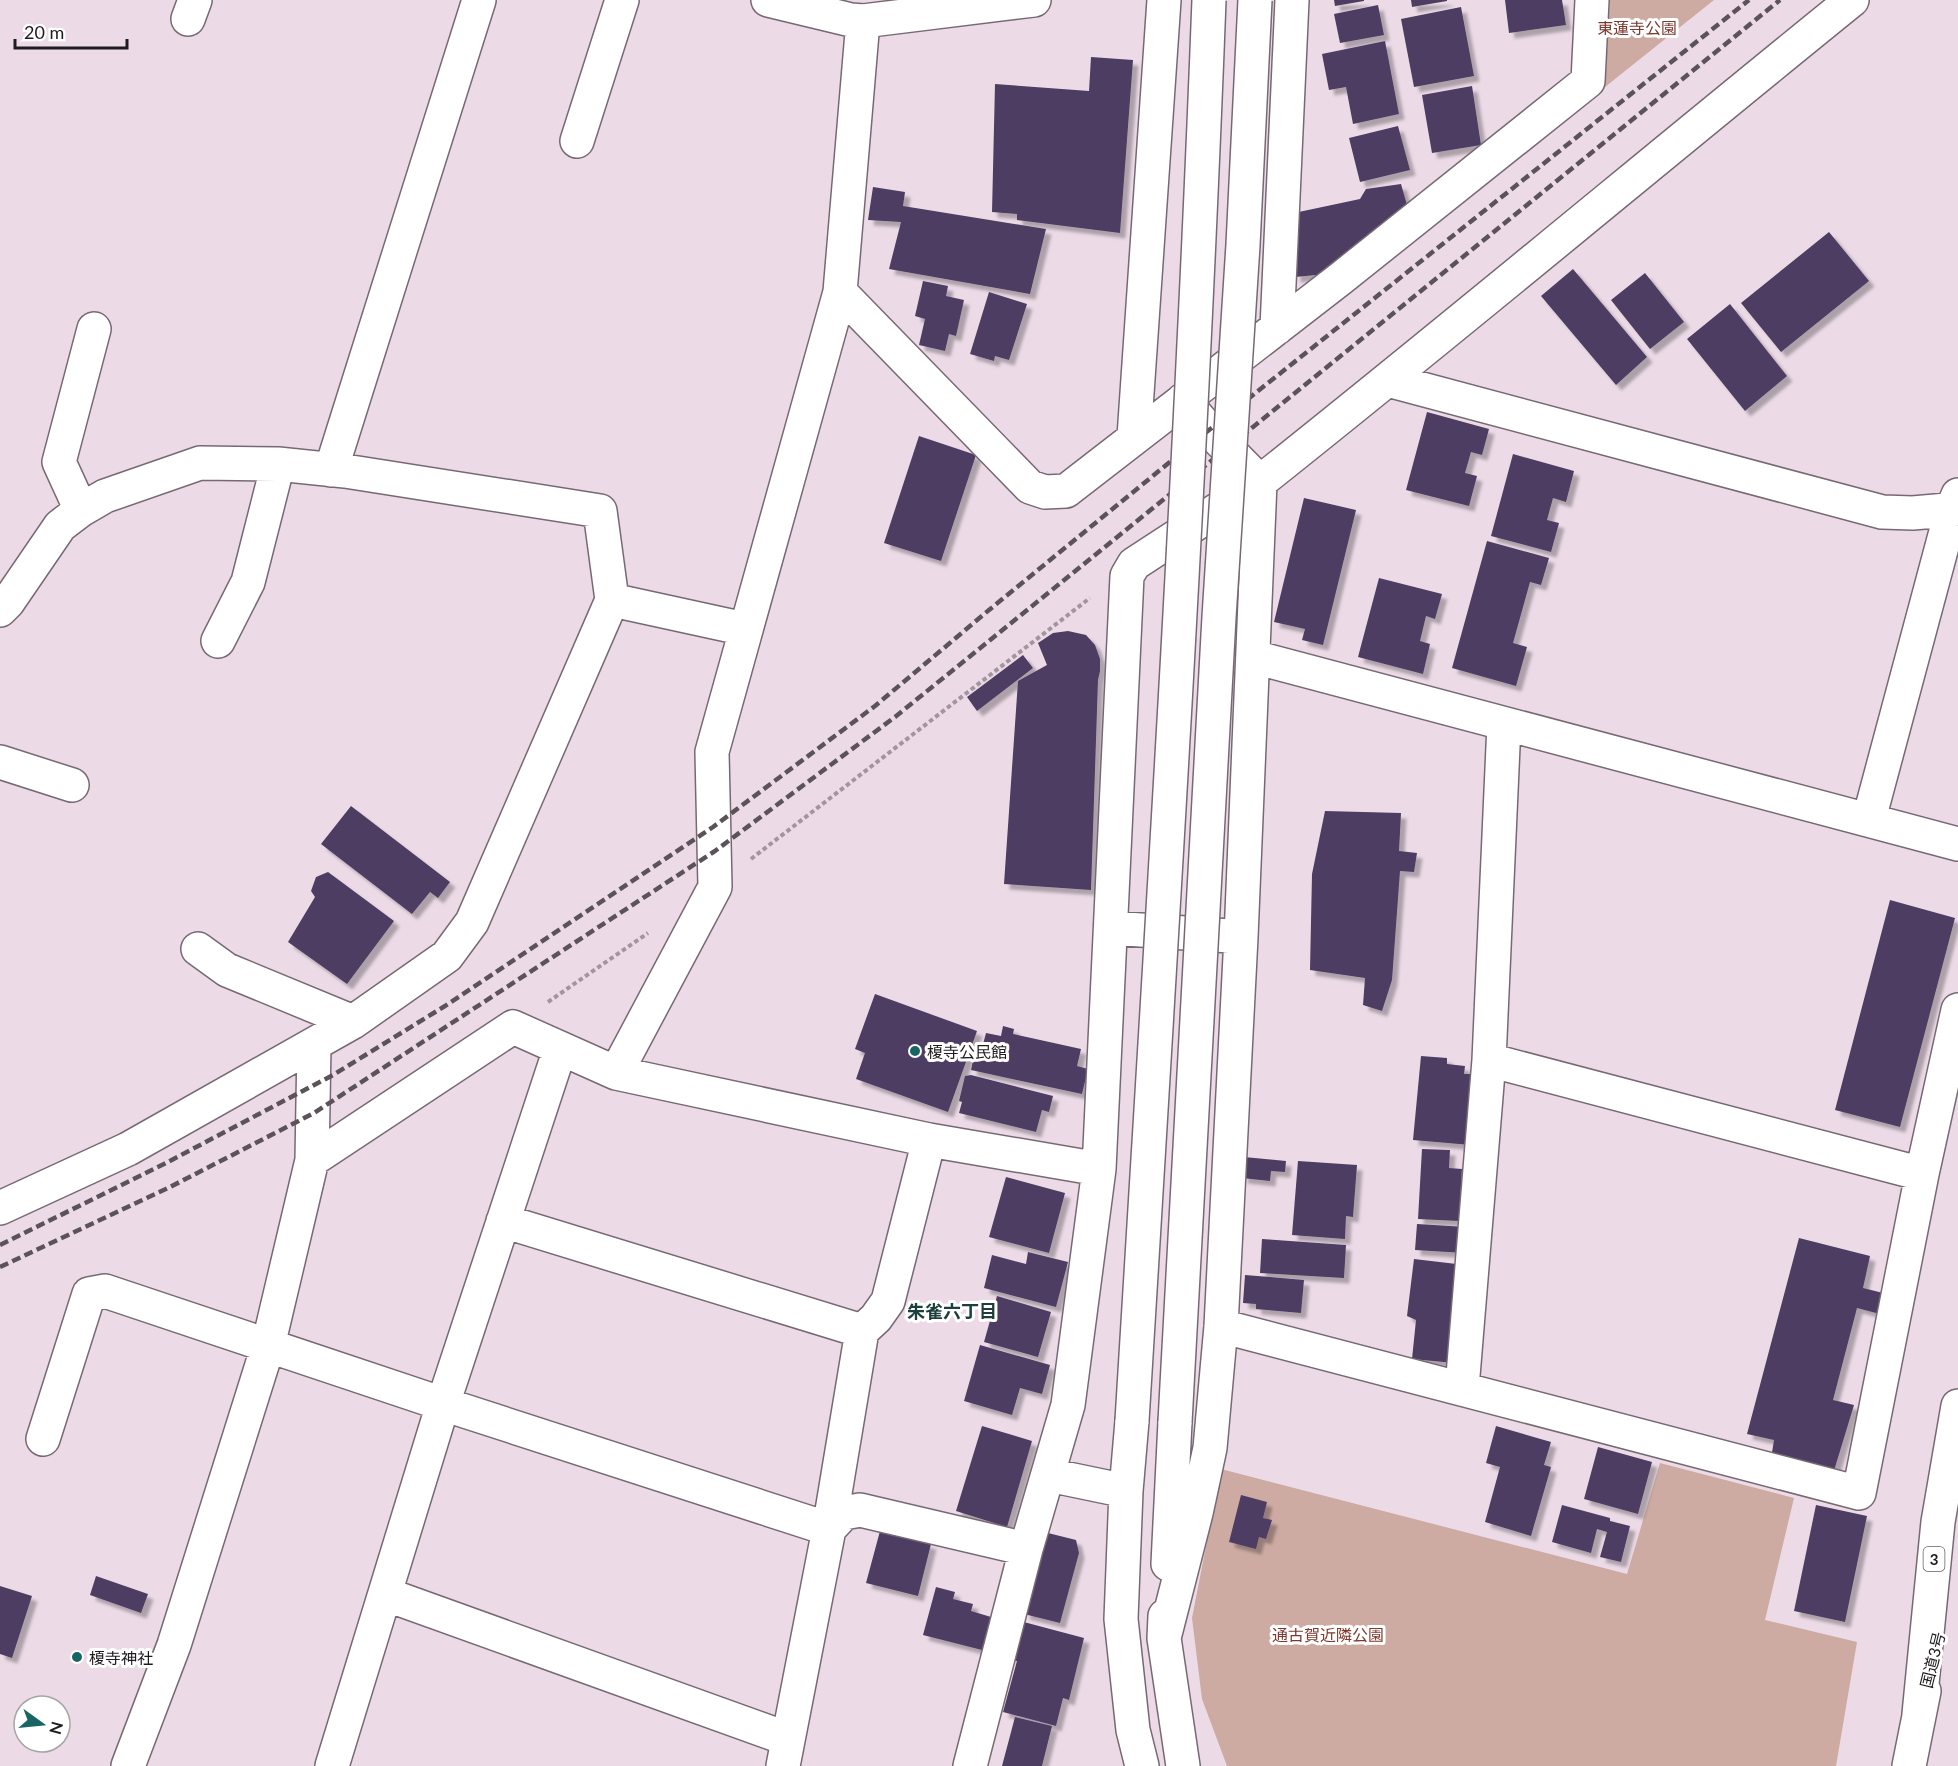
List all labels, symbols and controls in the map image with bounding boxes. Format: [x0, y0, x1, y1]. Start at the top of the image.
scale bar [15, 12, 128, 50]
park label: 東蓮寺公園 [1597, 18, 1677, 37]
text: 20 m [24, 21, 64, 43]
place label: 榎寺公民館 [927, 1042, 1007, 1061]
marker: 榎寺公民館 [908, 1044, 922, 1058]
district label: 朱雀六丁目 [907, 1300, 997, 1322]
road number: 3 [1924, 1547, 1944, 1571]
park label: 通古賀近隣公園 [1272, 1625, 1384, 1644]
street label: 国道3号 [1916, 1630, 1948, 1690]
place label: 榎寺神社 [89, 1648, 153, 1667]
marker: 榎寺神社 [70, 1650, 84, 1664]
north arrow [12, 1694, 72, 1754]
text: N [46, 1720, 68, 1736]

